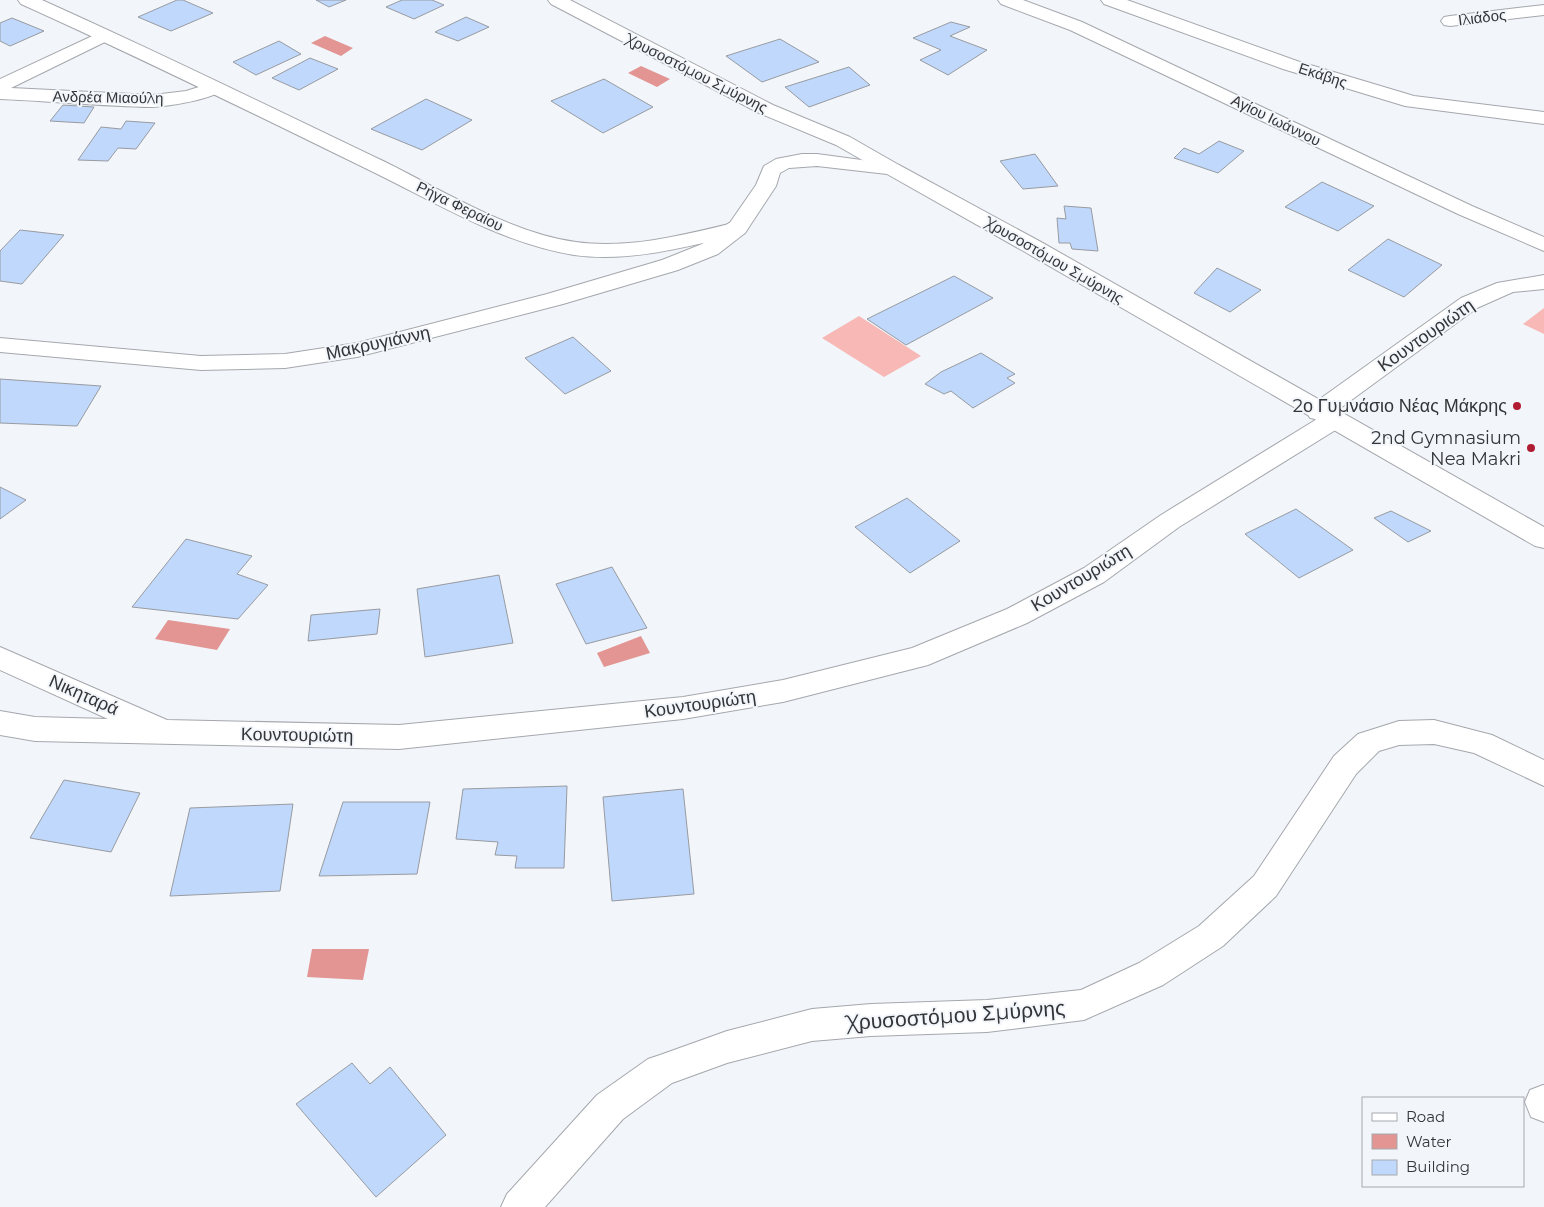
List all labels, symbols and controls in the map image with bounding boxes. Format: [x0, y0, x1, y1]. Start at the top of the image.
street label: Ιλιάδος [1457, 5, 1507, 29]
street label: Χρυσοστόμου Σμύρνης [621, 28, 771, 117]
street label: Εκάβης [1296, 58, 1350, 92]
street label: Ανδρέα Μιαούλη [52, 87, 164, 107]
street label: Αγίου Ιωάννου [1228, 90, 1324, 150]
street label: Ρήγα Φεραίου [414, 177, 506, 235]
street label: Χρυσοστόμου Σμύρνης [981, 212, 1127, 307]
street label: Κουντουριώτη [1374, 294, 1478, 376]
street label: Μακρυγιάννη [324, 321, 432, 365]
place label: 2ο Γυμνάσιο Νέας Μάκρης [1293, 395, 1507, 417]
marker: 2ο Γυμνάσιο Νέας Μάκρης [1511, 400, 1523, 412]
place label: 2nd Gymnasium Nea Makri [1371, 427, 1521, 470]
marker: 2nd Gymnasium Nea Makri [1525, 442, 1537, 454]
street label: Κουντουριώτη [1027, 540, 1135, 616]
street label: Νικηταρά [46, 670, 122, 720]
street label: Κουντουριώτη [643, 685, 757, 723]
street label: Κουντουριώτη [241, 723, 353, 747]
street label: Χρυσοστόμου Σμύρνης [843, 995, 1066, 1035]
legend [1362, 1097, 1524, 1187]
text: Road [1406, 1107, 1445, 1126]
text: Water [1406, 1132, 1452, 1151]
text: Building [1406, 1157, 1470, 1176]

